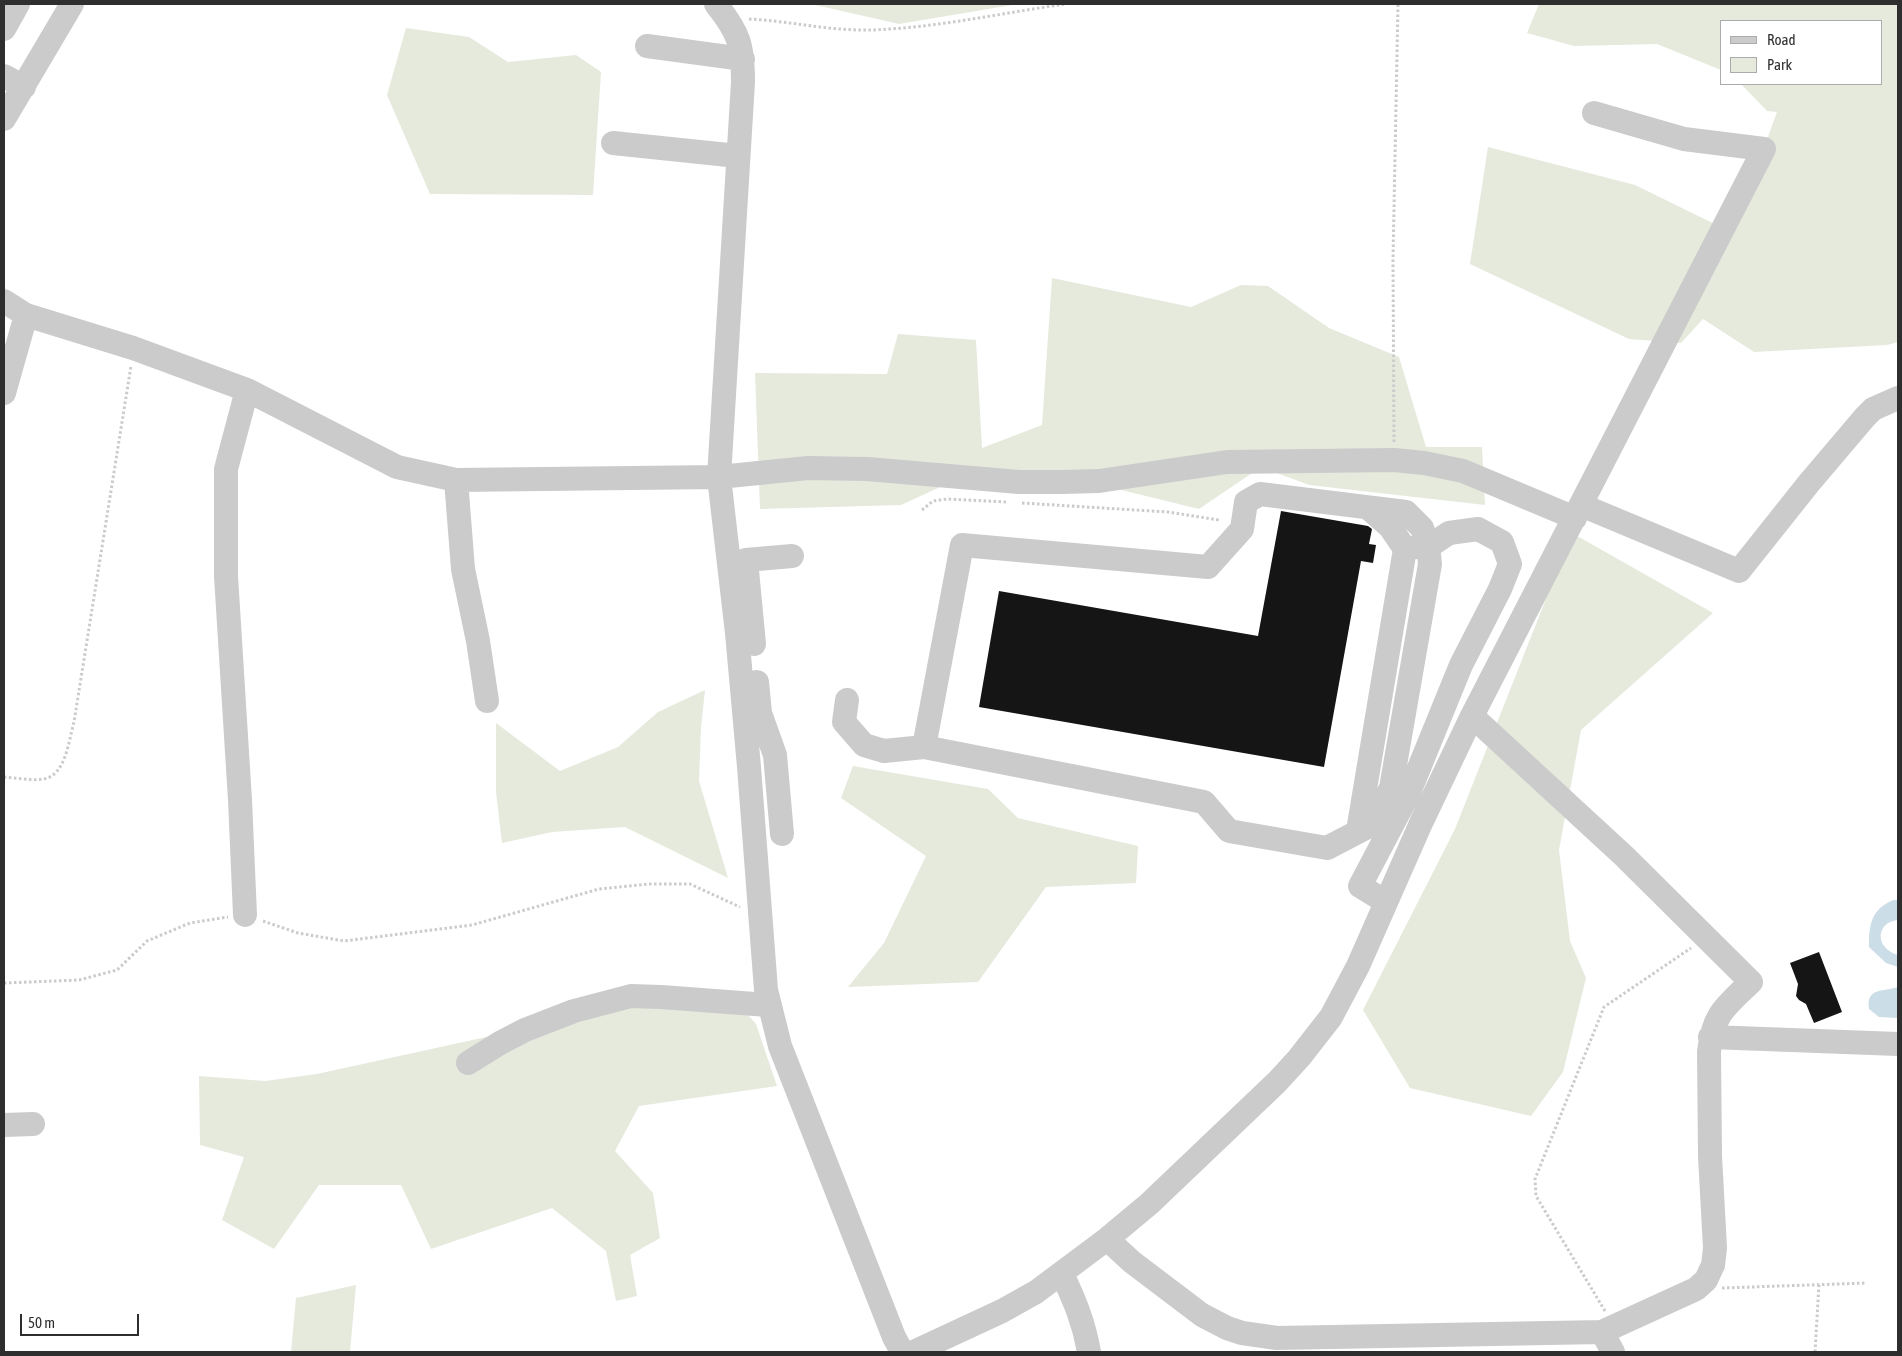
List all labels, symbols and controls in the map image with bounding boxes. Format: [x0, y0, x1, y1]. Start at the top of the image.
legend [1720, 20, 1882, 85]
text: Road [1767, 31, 1796, 48]
text: Park [1767, 56, 1792, 73]
scale bar [22, 1304, 141, 1336]
text: 50 m [28, 1314, 55, 1331]

